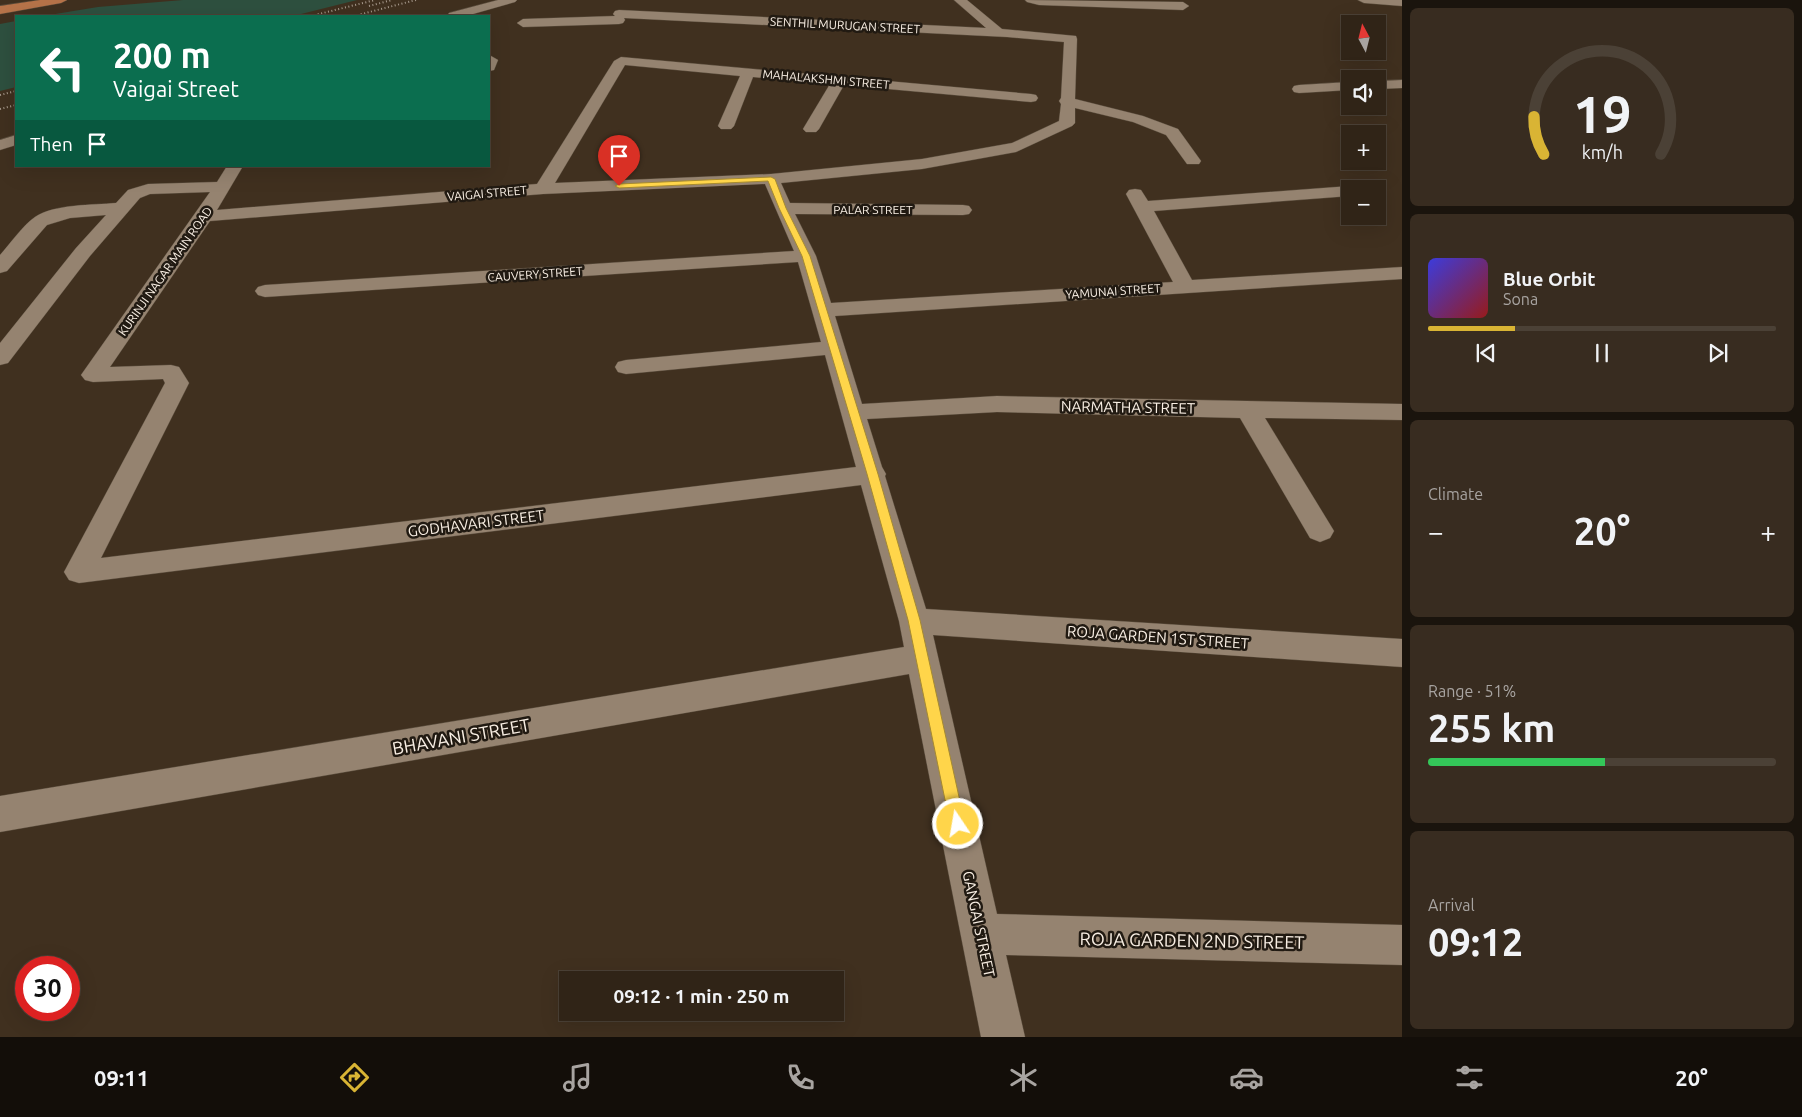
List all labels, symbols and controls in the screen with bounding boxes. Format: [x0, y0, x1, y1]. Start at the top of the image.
street label: SENTHIL MURUGAN STREET [770, 15, 921, 35]
north arrow [1341, 15, 1386, 60]
map controls [1341, 15, 1386, 225]
icon: left [30, 35, 95, 100]
text: 200 m [113, 35, 211, 75]
street label: MAHALAKSHMI STREET [762, 67, 890, 91]
button: sound [1341, 70, 1386, 115]
text: Vaigai Street [113, 76, 239, 101]
text: 19 [1573, 85, 1631, 143]
button: + [1341, 125, 1386, 170]
icon: arrive [83, 130, 111, 158]
text: Then [30, 133, 73, 155]
pin [598, 135, 640, 186]
icon: arrive [605, 142, 633, 170]
text: km/h [1581, 142, 1623, 162]
button: − [1341, 180, 1386, 225]
street label: VAIGAI STREET [447, 183, 528, 203]
street label: PALAR STREET [833, 203, 913, 216]
street label: KURINJI NAGAR MAIN ROAD [115, 204, 215, 338]
street label: CAUVERY STREET [487, 264, 583, 284]
text: Blue Orbit [1503, 268, 1596, 290]
street label: YAMUNAI STREET [1065, 281, 1161, 301]
text: Sona [1503, 290, 1538, 308]
icon: previous [1472, 339, 1500, 367]
icon: pause [1588, 339, 1616, 367]
icon: next [1704, 339, 1732, 367]
street label: NARMATHA STREET [1061, 397, 1196, 417]
text: Climate [1428, 485, 1483, 503]
street label: GODHAVARI STREET [407, 506, 546, 540]
text: 20° [1574, 510, 1630, 552]
text: − [1428, 516, 1444, 547]
text: + [1760, 516, 1776, 547]
street label: ROJA GARDEN 1ST STREET [1066, 622, 1250, 652]
text: Range · 51% [1428, 682, 1516, 700]
text: 255 km [1428, 707, 1555, 749]
street label: BHAVANI STREET [391, 714, 531, 758]
position arrow [931, 797, 983, 849]
street label: GANGAI STREET [959, 869, 999, 979]
text: Arrival [1428, 896, 1475, 914]
text: 09:12 [1428, 921, 1523, 963]
street label: ROJA GARDEN 2ND STREET [1079, 928, 1305, 952]
speed limit sign: 30 [15, 956, 80, 1021]
text: 09:12 · 1 min · 250 m [614, 985, 789, 1007]
icon: directions [337, 1060, 372, 1095]
icon: music [560, 1060, 595, 1095]
icon: phone [783, 1060, 818, 1095]
icon: climate [1006, 1060, 1041, 1095]
icon: car [1229, 1060, 1264, 1095]
icon: filters [1452, 1060, 1487, 1095]
text: 09:11 [94, 1065, 149, 1090]
text: 20° [1675, 1065, 1708, 1090]

